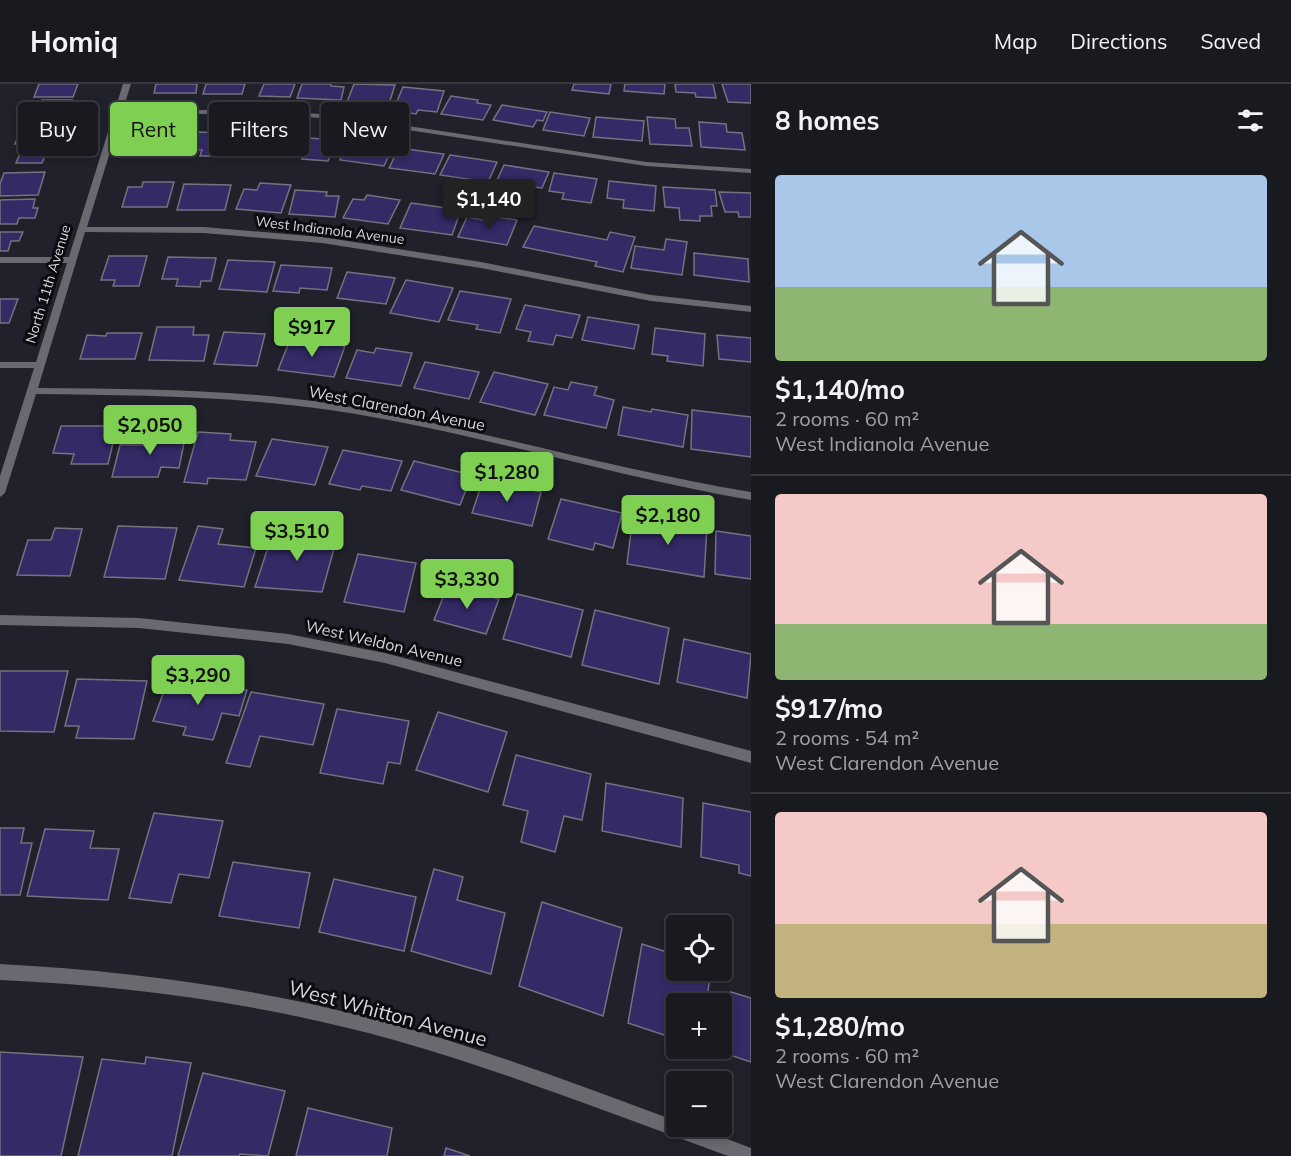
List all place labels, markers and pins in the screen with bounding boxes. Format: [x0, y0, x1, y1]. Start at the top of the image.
pin: $1,140 [440, 179, 538, 230]
pin: $917 [276, 307, 348, 358]
pin: $2,050 [101, 405, 199, 456]
pin: $1,280 [458, 452, 556, 503]
pin: $2,180 [619, 495, 717, 546]
pin: $3,510 [248, 511, 346, 562]
pin: $3,330 [418, 559, 516, 610]
pin: $3,290 [149, 655, 247, 706]

